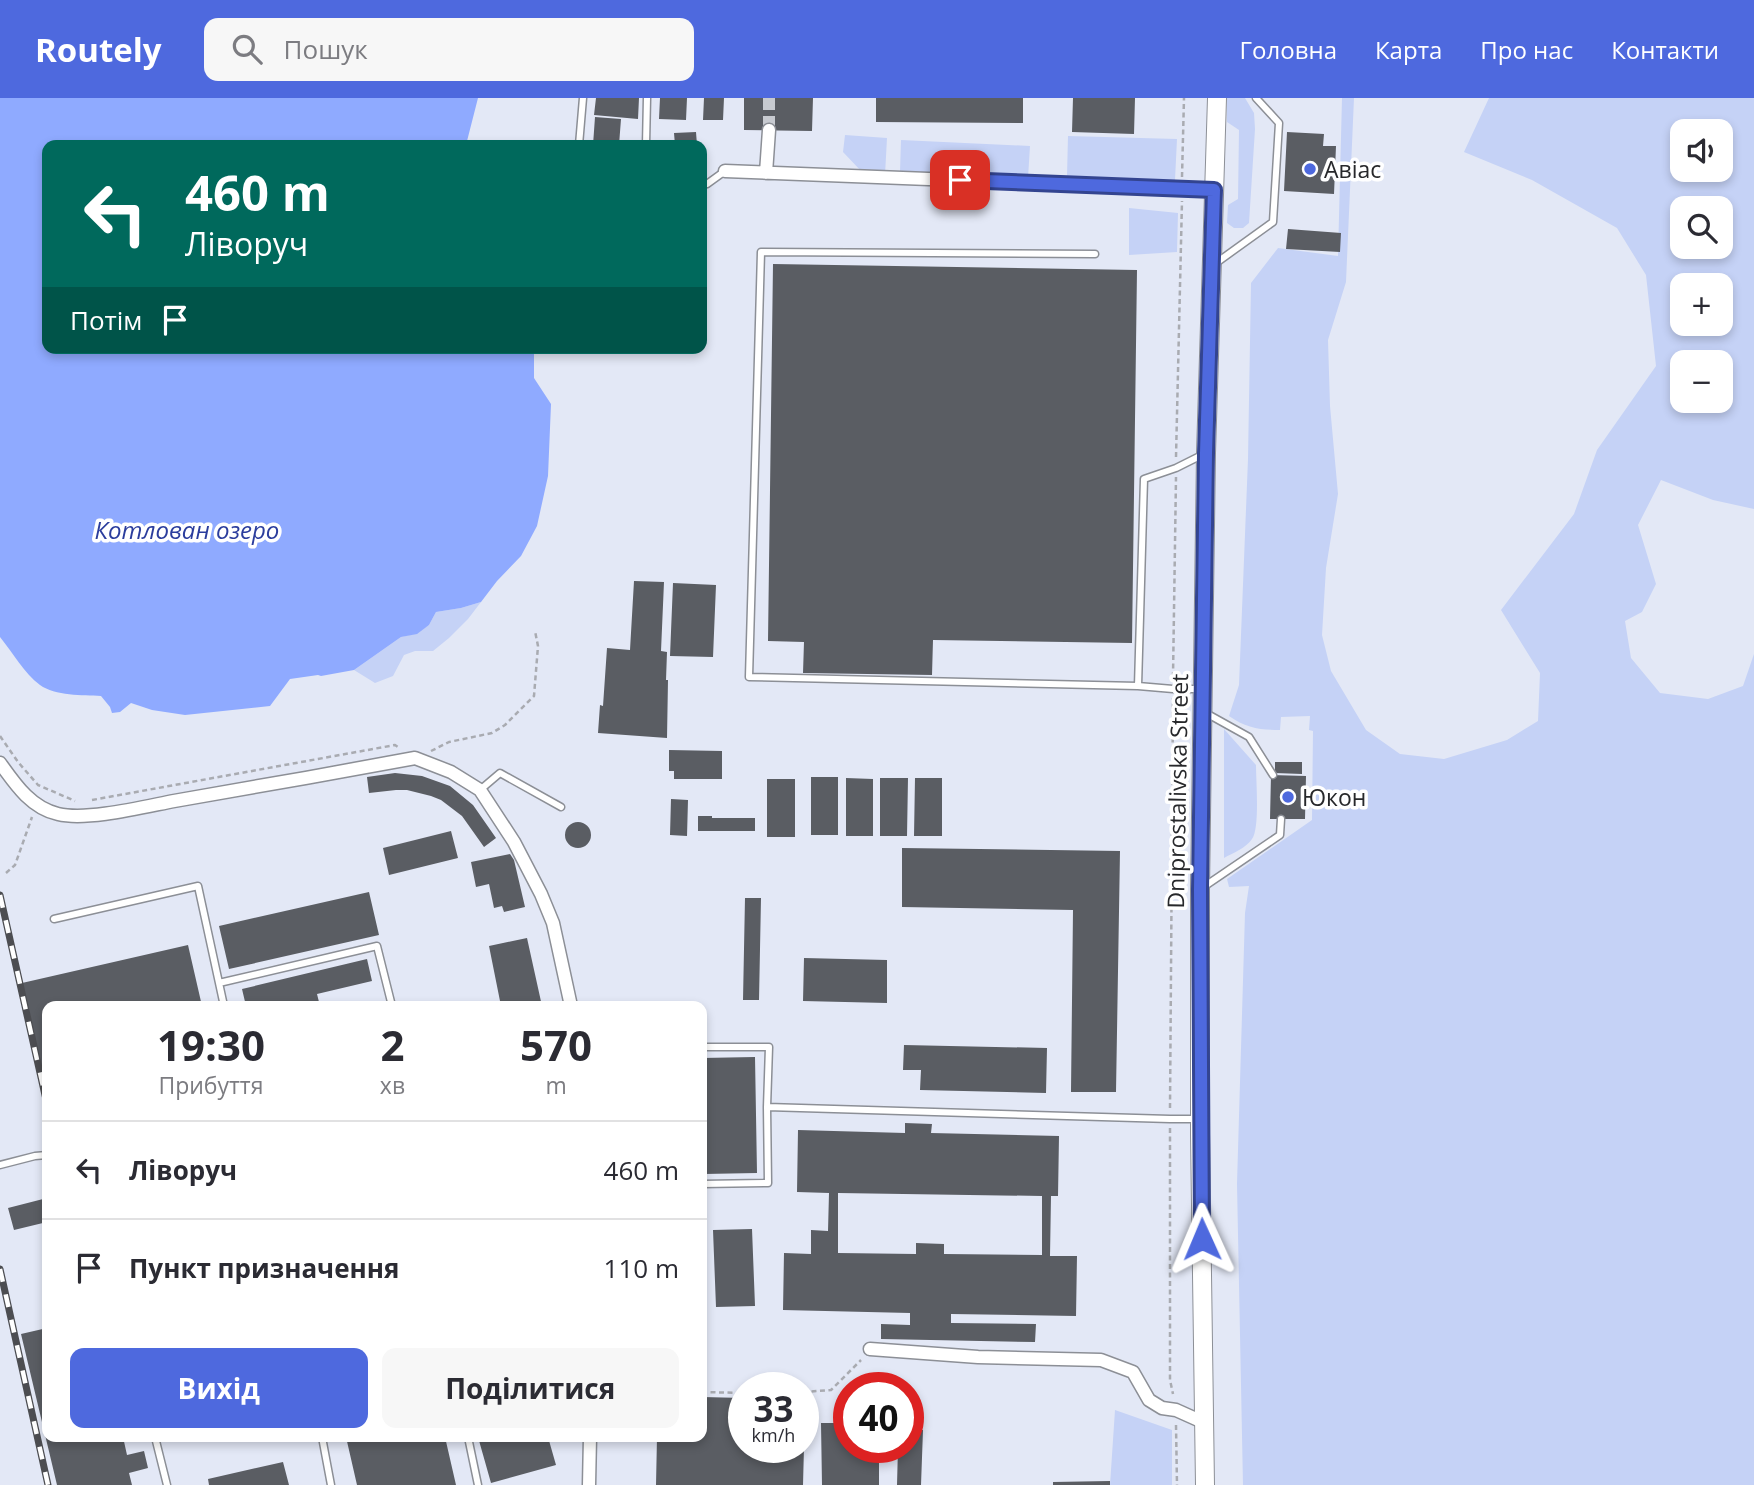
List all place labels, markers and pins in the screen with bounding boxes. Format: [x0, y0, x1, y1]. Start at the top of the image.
pin [930, 150, 990, 210]
place label: Авіас [1324, 153, 1381, 185]
marker: Авіас [1302, 161, 1318, 177]
place label: Юкон [1302, 781, 1366, 813]
marker: Юкон [1280, 789, 1296, 805]

